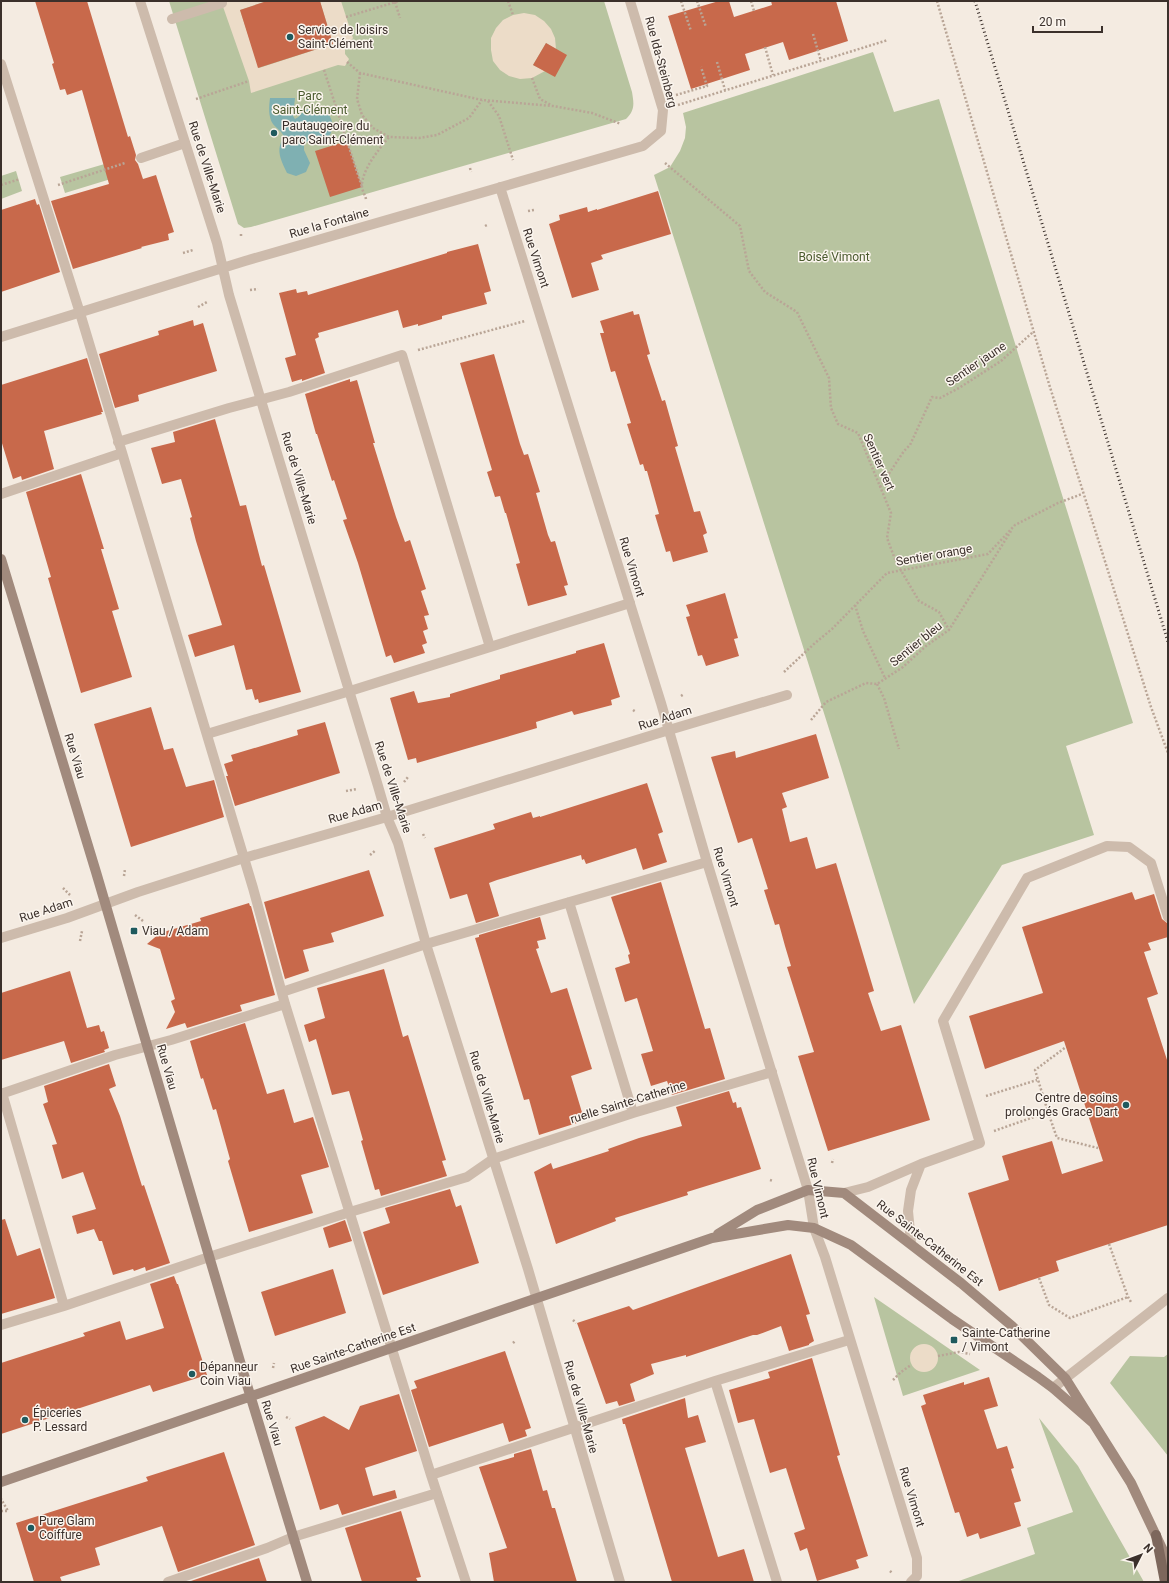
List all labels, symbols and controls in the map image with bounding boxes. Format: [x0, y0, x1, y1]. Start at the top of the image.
scale bar [1033, 8, 1102, 34]
street label: Rue Ida-Steinberg [642, 15, 680, 109]
text: 20 m [1039, 15, 1066, 29]
place label: Service de loisirs Saint-Clément [298, 23, 388, 51]
marker: Service de loisirs Saint-Clément [285, 32, 295, 42]
park label: Parc Saint-Clément [273, 89, 348, 117]
street label: Rue de Ville-Marie [186, 119, 228, 215]
place label: Pautaugeoire du parc Saint-Clément [282, 119, 384, 147]
marker: Pautaugeoire du parc Saint-Clément [269, 128, 279, 138]
street label: Rue la Fontaine [288, 205, 370, 241]
street label: Rue Vimont [520, 226, 552, 290]
park label: Boisé Vimont [798, 250, 870, 264]
street label: Sentier jaune [943, 339, 1009, 389]
street label: Rue de Ville-Marie [278, 430, 320, 526]
street label: Sentier vert [860, 431, 898, 493]
street label: Rue Vimont [616, 535, 648, 599]
street label: Sentier orange [895, 541, 973, 569]
street label: Sentier bleu [887, 619, 945, 669]
street label: Rue Adam [637, 703, 693, 733]
street label: Rue Viau [61, 731, 89, 781]
street label: Rue de Ville-Marie [372, 739, 414, 835]
street label: Rue Adam [327, 798, 383, 826]
street label: Rue Vimont [710, 845, 742, 909]
street label: Rue Adam [18, 895, 74, 925]
place label: Viau / Adam [142, 924, 208, 938]
marker: Viau / Adam [129, 926, 139, 936]
street label: Rue Viau [154, 1042, 180, 1092]
street label: Rue de Ville-Marie [466, 1049, 508, 1145]
street label: ruelle Sainte-Catherine [568, 1078, 688, 1126]
place label: Centre de soins prolongés Grace Dart [1005, 1091, 1118, 1119]
marker: Centre de soins prolongés Grace Dart [1121, 1100, 1131, 1110]
street label: Rue Vimont [804, 1156, 832, 1220]
street label: Rue Sainte-Catherine Est [874, 1197, 986, 1289]
street label: Rue Sainte-Catherine Est [289, 1320, 417, 1376]
place label: Sainte-Catherine / Vimont [962, 1326, 1050, 1354]
marker: Sainte-Catherine / Vimont [949, 1335, 959, 1345]
street label: Rue de Ville-Marie [561, 1359, 601, 1455]
place label: Dépanneur Coin Viau [200, 1360, 258, 1388]
marker: Dépanneur Coin Viau [187, 1369, 197, 1379]
street label: Rue Viau [258, 1398, 286, 1448]
place label: Épiceries P. Lessard [33, 1405, 87, 1434]
marker: Épiceries P. Lessard [20, 1415, 30, 1425]
street label: Rue Vimont [896, 1465, 928, 1529]
place label: Pure Glam Coiffure [39, 1514, 95, 1542]
marker: Pure Glam Coiffure [26, 1523, 36, 1533]
north arrow [1121, 1535, 1161, 1575]
text: N [1141, 1541, 1156, 1556]

